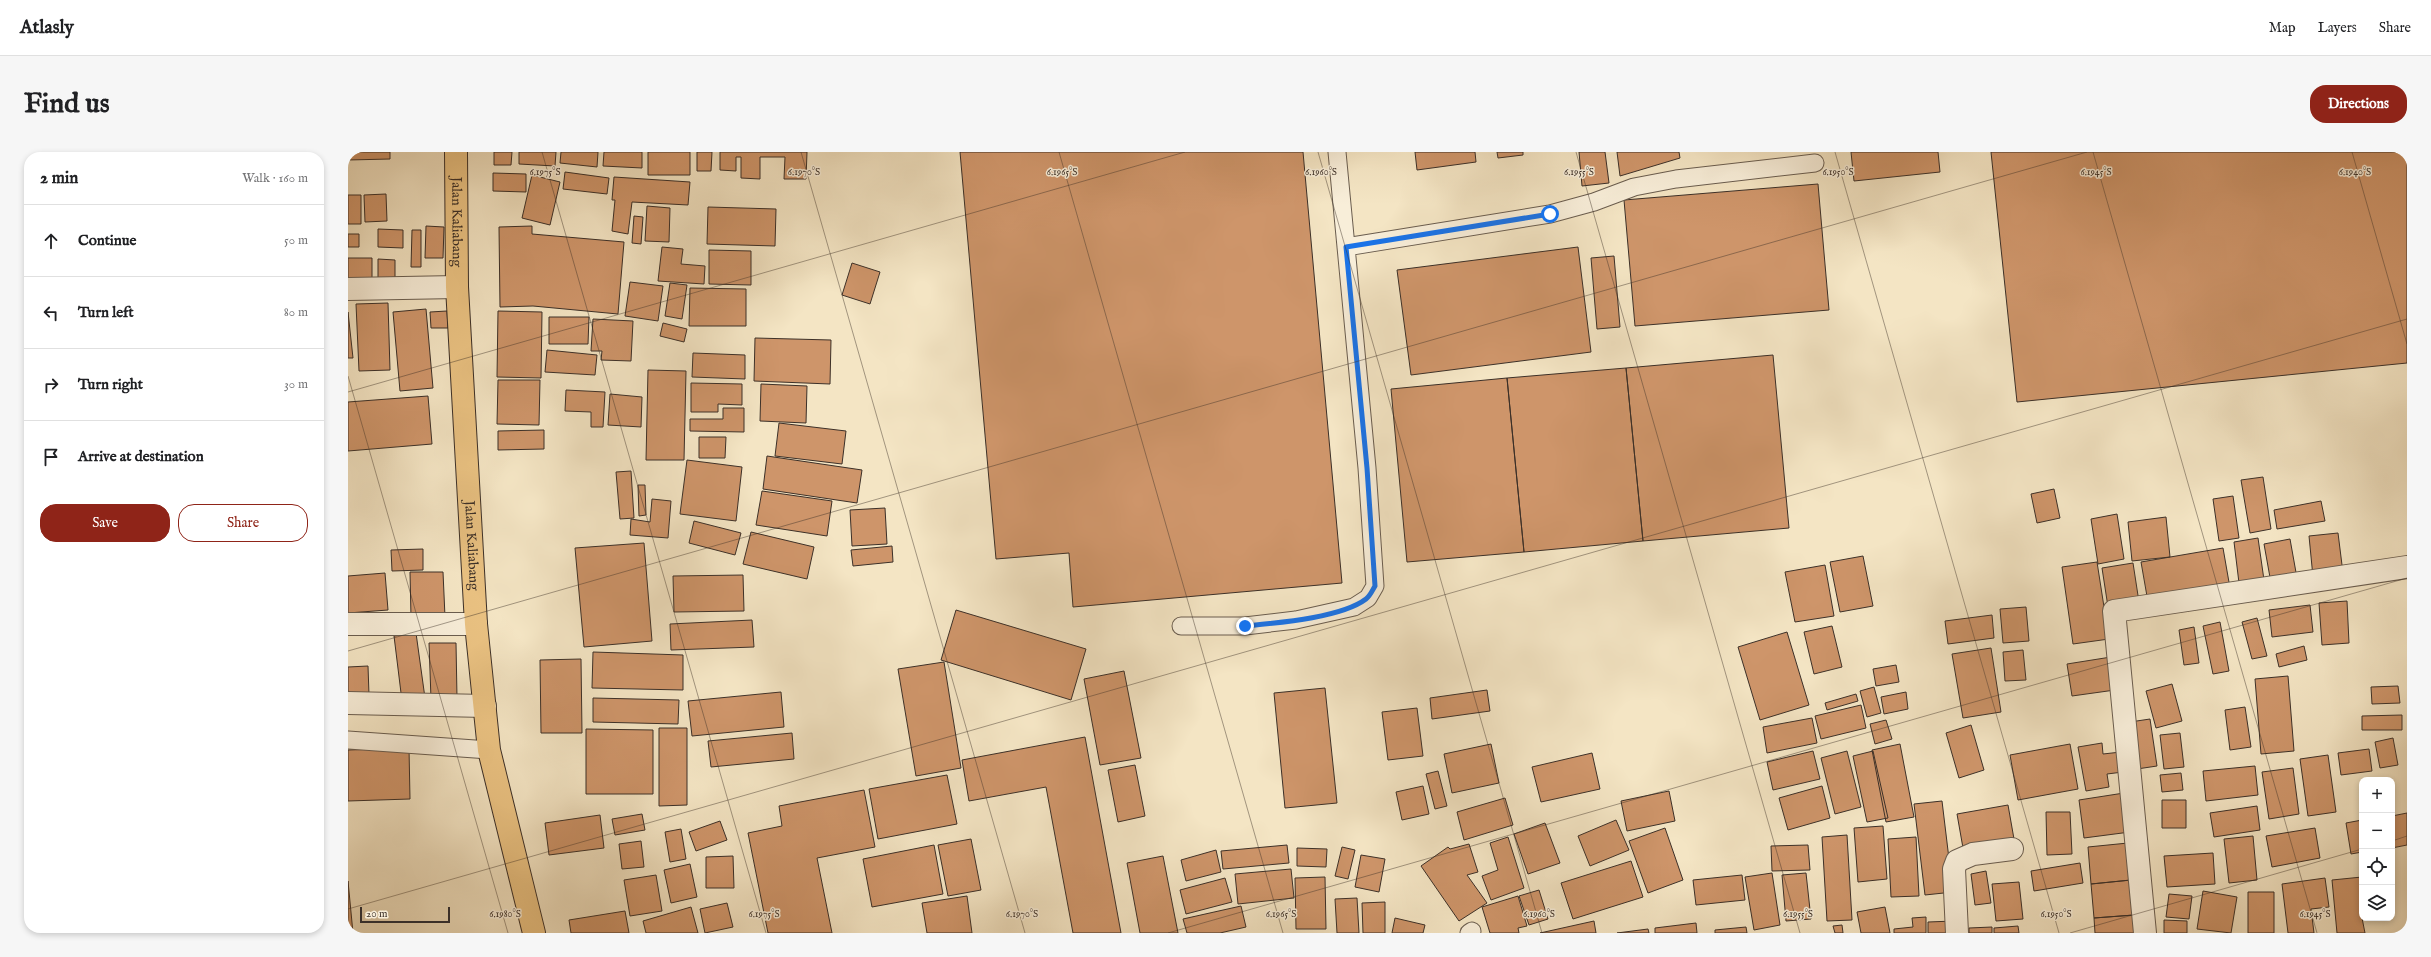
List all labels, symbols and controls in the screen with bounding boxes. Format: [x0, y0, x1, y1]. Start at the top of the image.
text: Atlasly [20, 16, 74, 40]
text: Map [2269, 19, 2296, 37]
text: Layers [2318, 19, 2357, 37]
text: Share [2379, 19, 2411, 37]
button: Directions [2310, 85, 2407, 123]
text: Find us [24, 87, 110, 122]
text: 6.1975°S [529, 166, 561, 179]
text: 6.1970°S [788, 166, 820, 179]
text: 6.1965°S [1047, 166, 1077, 179]
text: 6.1960°S [1305, 166, 1337, 179]
text: 6.1955°S [1564, 166, 1594, 179]
text: 6.1950°S [1822, 166, 1854, 179]
text: 6.1945°S [2080, 166, 2112, 179]
text: 6.1940°S [2339, 166, 2371, 179]
text: 2 min [40, 168, 78, 189]
text: Walk · 160 m [242, 170, 308, 187]
street label: Jalan Kaliabang [447, 175, 466, 268]
route start [1541, 205, 1559, 223]
icon: ahead [40, 230, 62, 252]
text: Continue [78, 231, 136, 250]
text: 50 m [284, 232, 308, 249]
icon: left [40, 302, 62, 324]
text: Turn left [78, 303, 134, 322]
text: 80 m [284, 304, 308, 321]
icon: right [40, 374, 62, 396]
text: Turn right [78, 375, 143, 394]
text: 30 m [284, 376, 308, 393]
icon: arrive [40, 446, 62, 468]
text: Arrive at destination [78, 447, 204, 466]
street label: Jalan Kaliabang [460, 498, 483, 592]
button: Save [40, 504, 170, 542]
button: Share [178, 504, 308, 542]
route end [1236, 617, 1254, 635]
map controls [2359, 777, 2395, 921]
button: + [2359, 777, 2395, 813]
button: − [2359, 813, 2395, 849]
button: locate [2359, 849, 2395, 885]
button: layers [2359, 885, 2395, 921]
scale bar [360, 905, 450, 924]
text: 20 m [366, 907, 387, 921]
text: 6.1980°S [489, 908, 521, 921]
text: 6.1975°S [748, 908, 780, 921]
text: 6.1970°S [1006, 908, 1038, 921]
text: 6.1965°S [1266, 908, 1296, 921]
text: 6.1960°S [1523, 908, 1555, 921]
text: 6.1955°S [1783, 908, 1813, 921]
text: 6.1950°S [2040, 908, 2072, 921]
text: 6.1945°S [2299, 908, 2331, 921]

